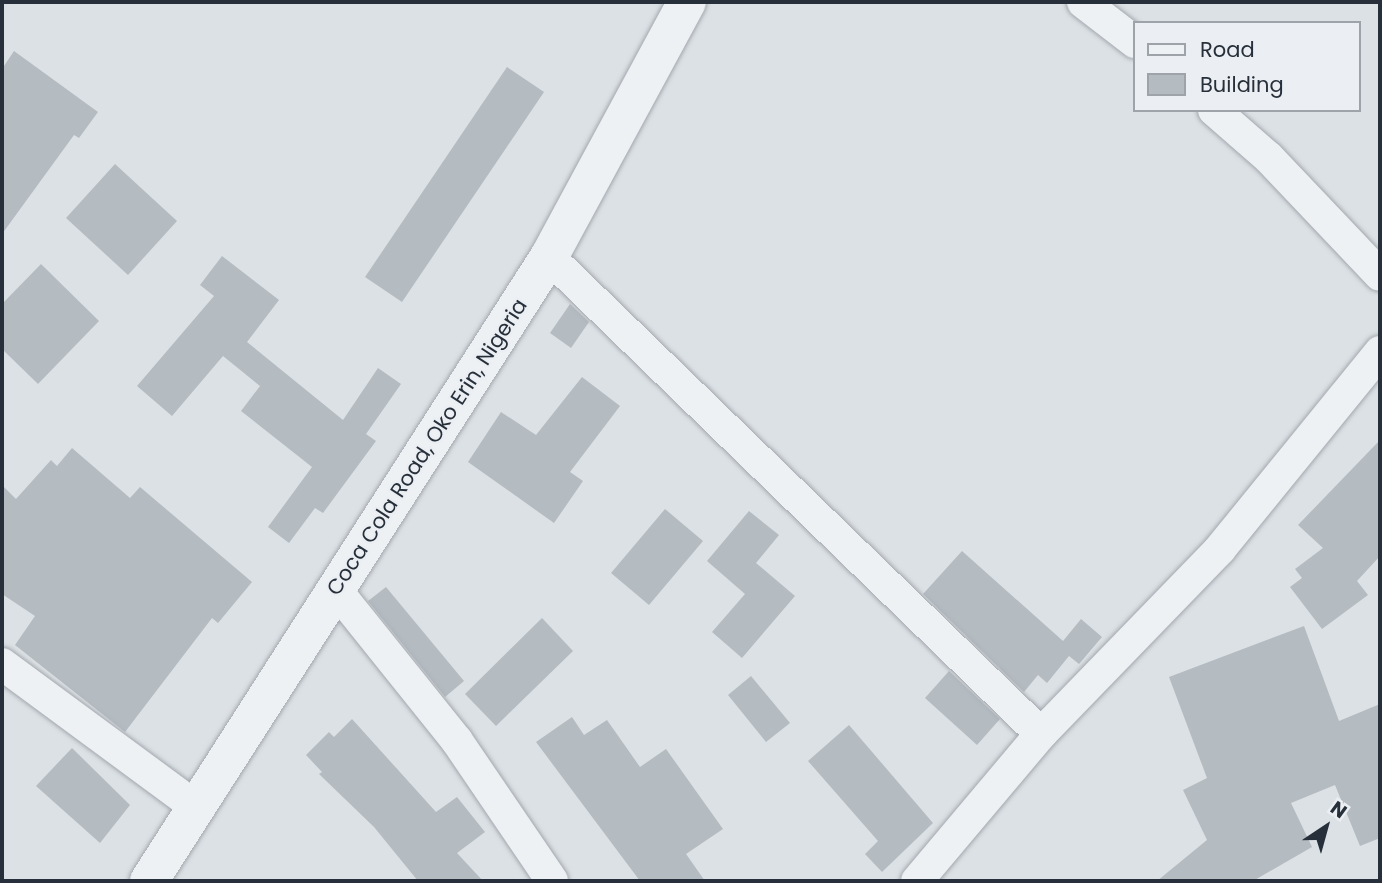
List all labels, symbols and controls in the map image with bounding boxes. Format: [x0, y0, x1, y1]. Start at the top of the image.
legend [1134, 21, 1361, 112]
text: Road [1200, 35, 1255, 64]
text: Building [1200, 70, 1284, 99]
street label: Coca Cola Road, Oko Erin, Nigeria [321, 294, 533, 600]
north arrow [1291, 792, 1361, 862]
text: N [1325, 794, 1352, 825]

